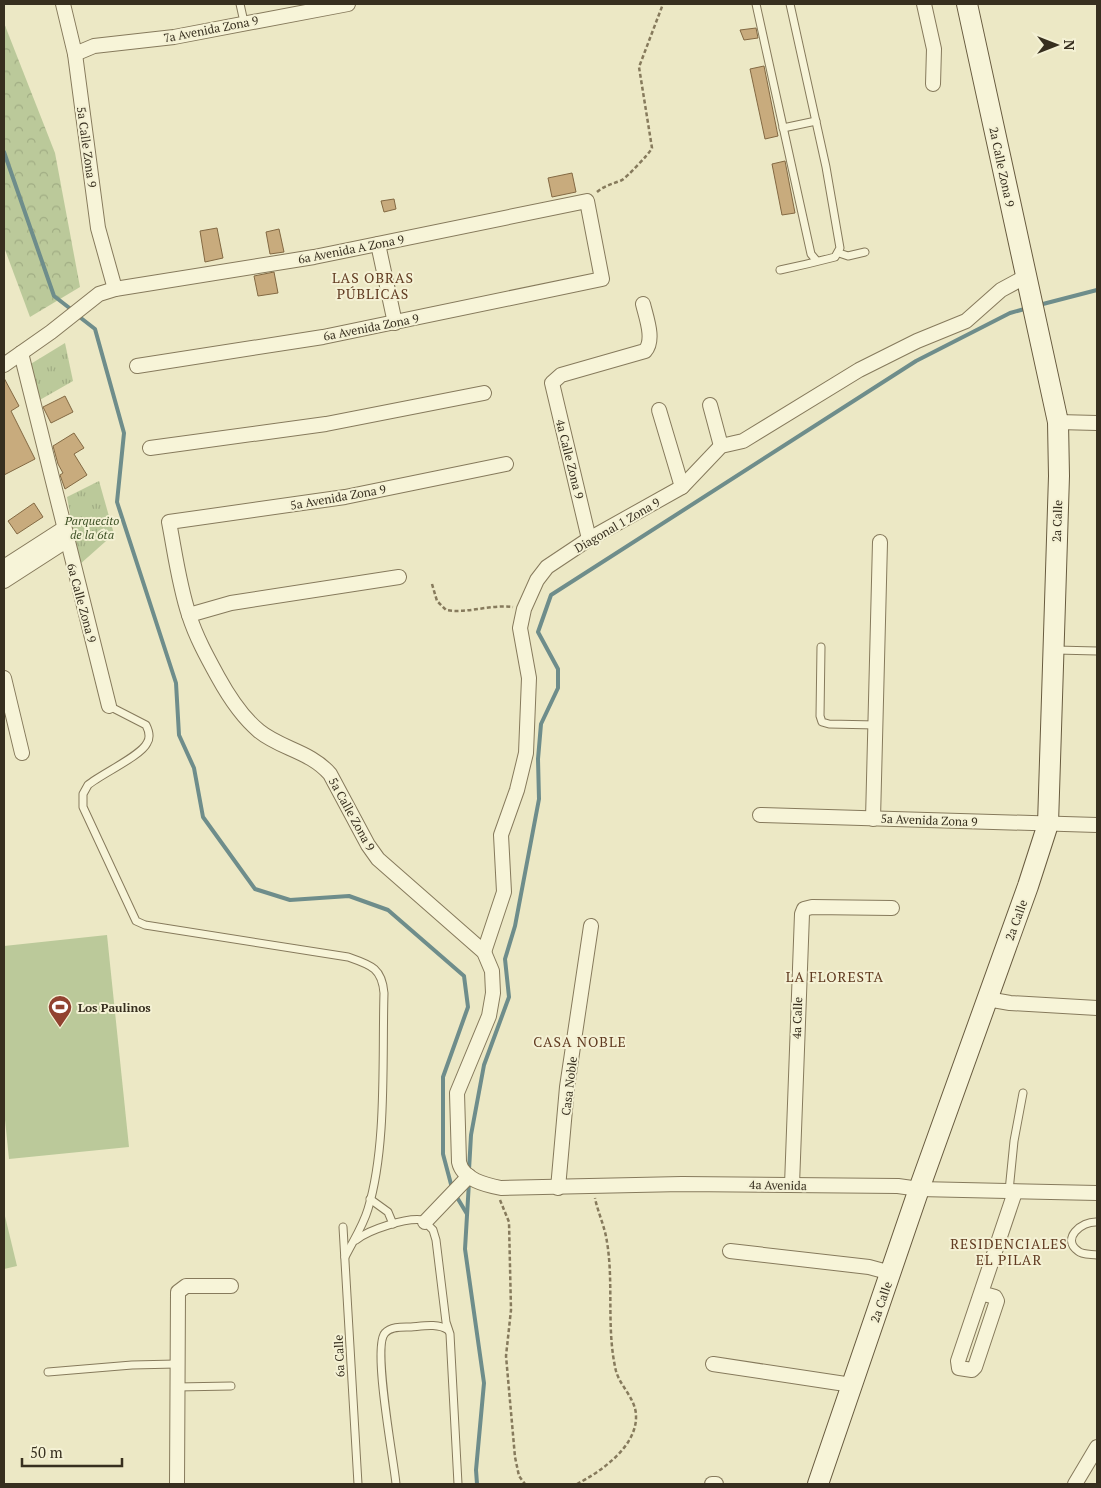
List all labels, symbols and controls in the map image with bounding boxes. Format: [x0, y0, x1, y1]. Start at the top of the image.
street label: 7a Avenida Zona 9 [162, 12, 260, 46]
north arrow [1031, 20, 1081, 70]
text: N [1060, 40, 1079, 51]
street label: 5a Calle Zona 9 [74, 106, 100, 188]
street label: 2a Calle Zona 9 [986, 126, 1018, 208]
street label: 6a Avenida A Zona 9 [297, 231, 405, 267]
district label: LAS OBRAS PÚBLICAS [332, 268, 414, 303]
street label: 6a Avenida Zona 9 [322, 310, 420, 344]
street label: 4a Calle Zona 9 [553, 418, 587, 500]
street label: 5a Avenida Zona 9 [289, 481, 387, 513]
street label: Diagonal 1 Zona 9 [572, 494, 662, 556]
street label: 2a Calle [1049, 500, 1065, 542]
park label: Parquecito de la 6ta [64, 513, 119, 542]
street label: 6a Calle Zona 9 [64, 562, 100, 644]
street label: 5a Calle Zona 9 [326, 775, 378, 853]
street label: 5a Avenida Zona 9 [880, 811, 978, 829]
street label: 2a Calle [1002, 898, 1030, 942]
district label: LA FLORESTA [786, 967, 884, 986]
sports icon: Los Paulinos [47, 994, 73, 1028]
street label: 4a Calle [789, 997, 805, 1039]
place label: Los Paulinos [78, 1000, 151, 1015]
district label: CASA NOBLE [533, 1032, 627, 1051]
street label: Casa Noble [558, 1056, 580, 1116]
street label: 4a Avenida [749, 1177, 807, 1193]
district label: RESIDENCIALES EL PILAR [950, 1234, 1068, 1269]
street label: 2a Calle [867, 1280, 895, 1324]
street label: 6a Calle [330, 1334, 348, 1378]
scale bar [22, 1436, 122, 1468]
text: 50 m [30, 1442, 63, 1462]

